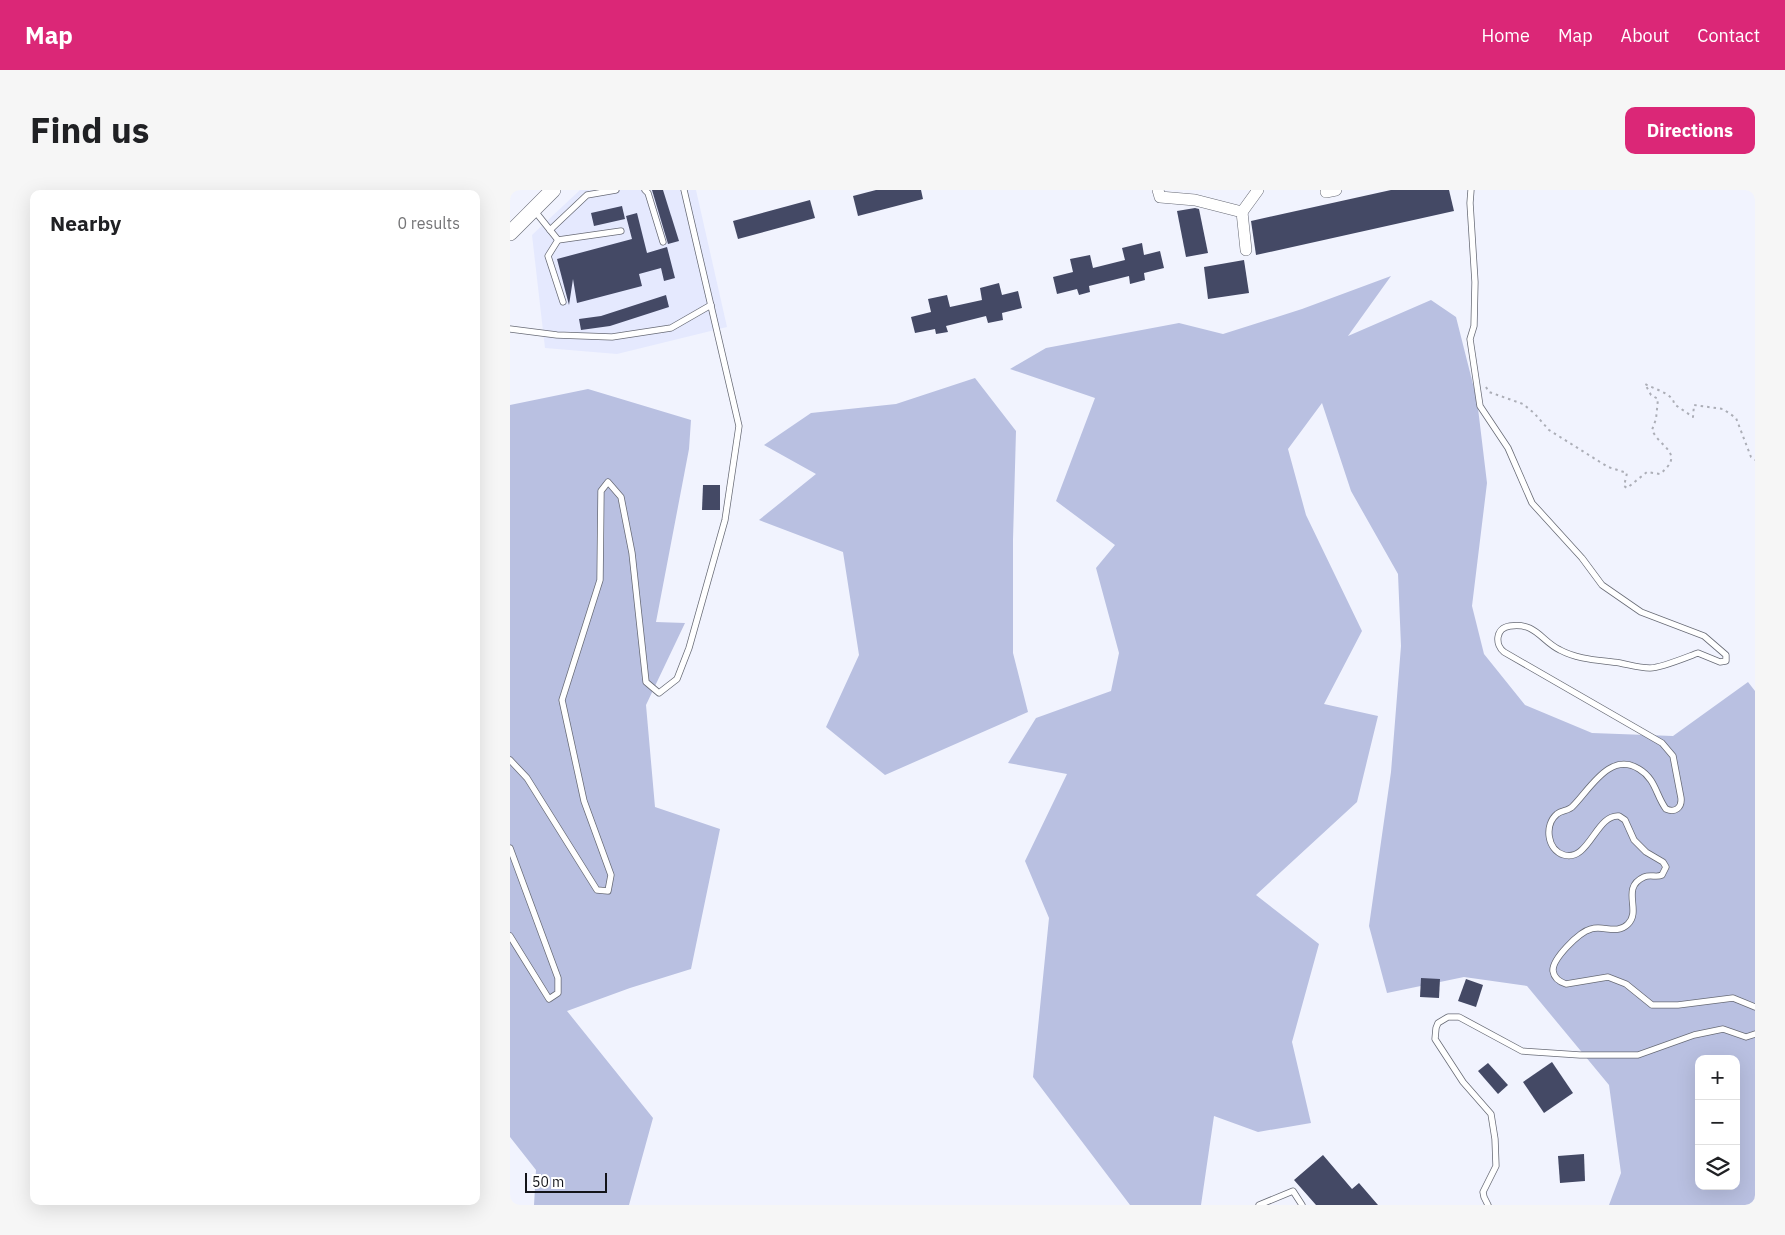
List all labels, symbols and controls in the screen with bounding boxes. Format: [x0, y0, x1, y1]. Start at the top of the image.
text: Map [25, 19, 73, 51]
text: Home [1482, 24, 1530, 47]
text: Map [1558, 24, 1593, 47]
text: About [1621, 24, 1669, 47]
text: Contact [1697, 24, 1760, 47]
text: Find us [30, 107, 149, 153]
button: Directions [1625, 107, 1755, 154]
text: Nearby [50, 209, 121, 237]
text: 0 results [397, 213, 460, 233]
map controls [1695, 1055, 1740, 1190]
button: + [1695, 1055, 1740, 1100]
button: − [1695, 1100, 1740, 1145]
button: layers [1695, 1145, 1740, 1190]
scale bar [525, 1170, 608, 1193]
text: 50 m [532, 1173, 564, 1191]

